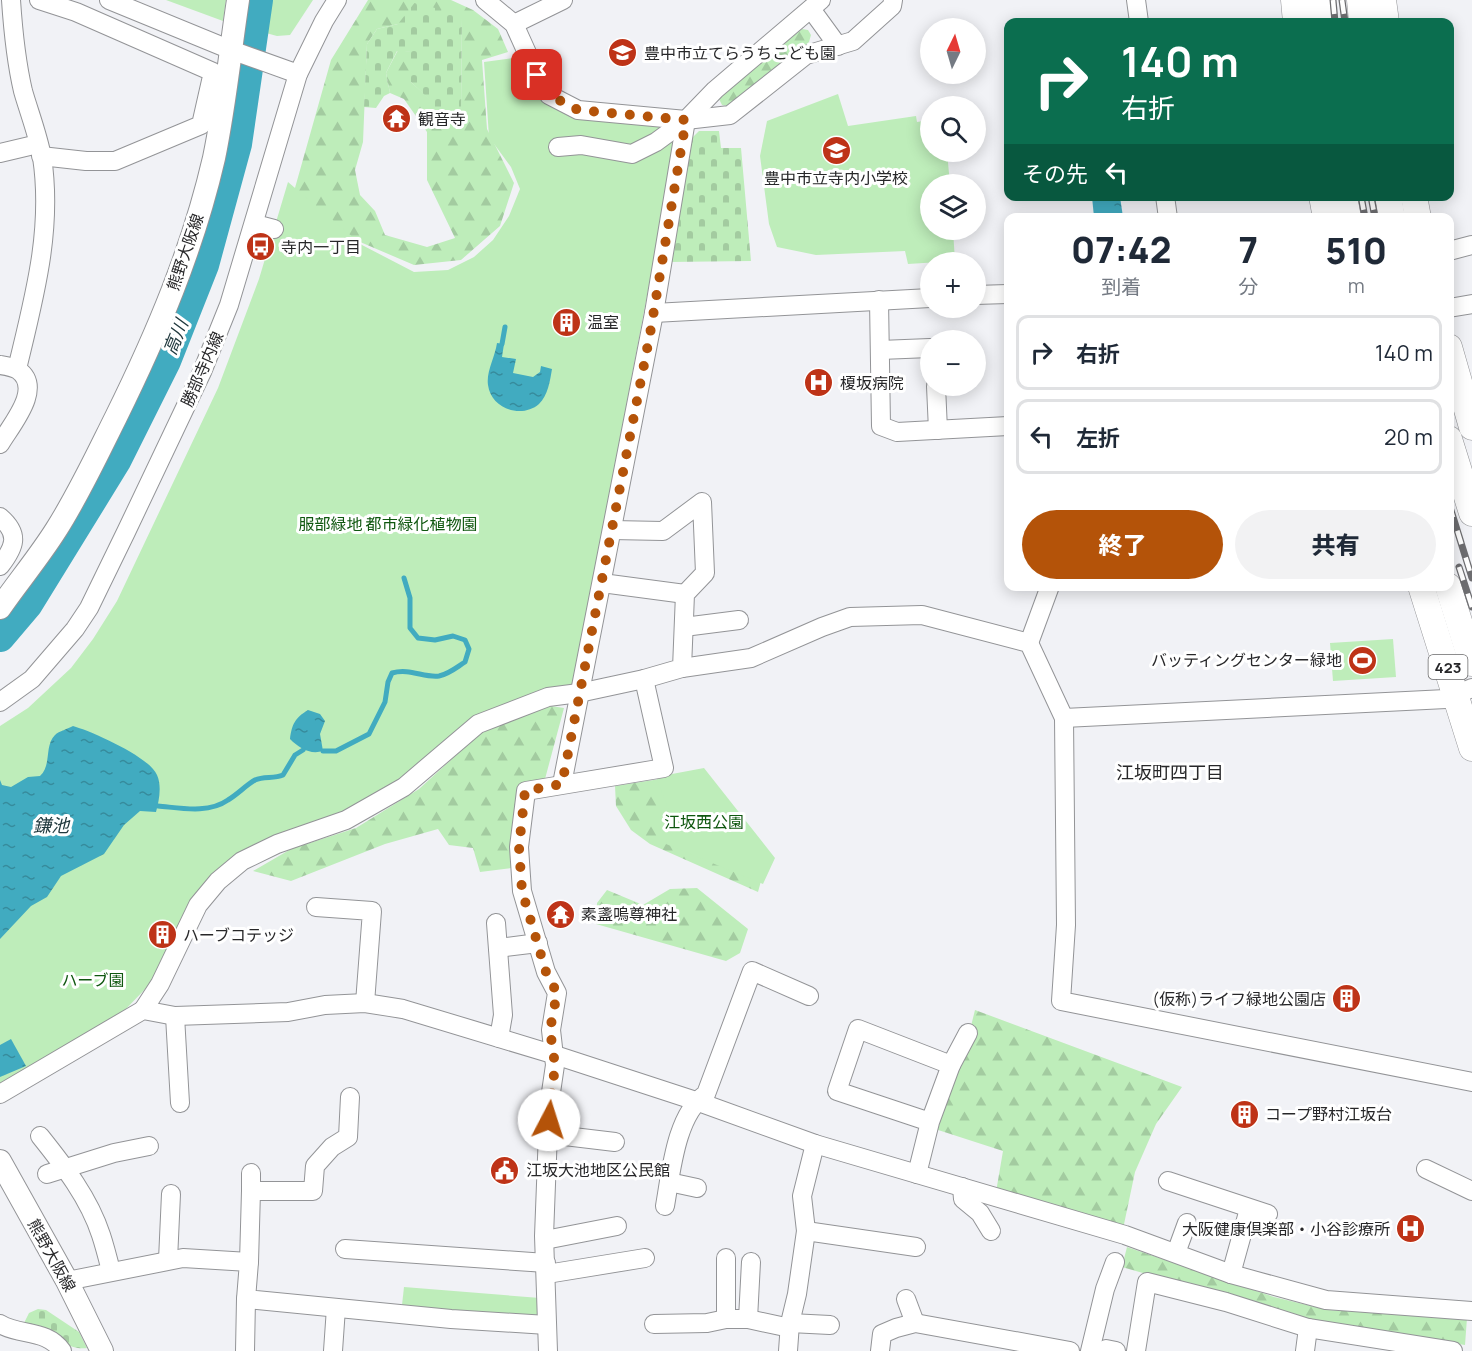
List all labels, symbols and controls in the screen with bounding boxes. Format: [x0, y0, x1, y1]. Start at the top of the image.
north arrow [920, 18, 986, 84]
map controls [920, 18, 986, 396]
text: 140 m [1121, 32, 1239, 90]
school or university icon: 豊中市立てらうちこども園 [607, 37, 639, 69]
place label: 豊中市立てらうちこども園 [644, 42, 836, 64]
icon: right [1022, 42, 1100, 120]
pin [511, 49, 562, 100]
icon: arrive [520, 58, 553, 91]
text: 右折 [1121, 89, 1175, 126]
button: search [920, 96, 986, 162]
temple icon: 観音寺 [381, 103, 413, 135]
place label: 観音寺 [418, 108, 466, 130]
school or university icon: 豊中市立寺内小学校 [820, 134, 852, 166]
icon: left [1100, 156, 1133, 189]
text: その先 [1022, 159, 1088, 189]
place label: 豊中市立寺内小学校 [764, 167, 908, 189]
button: layers [920, 174, 986, 240]
street label: 熊野大阪線 [162, 211, 208, 293]
text: 07:42 [1071, 225, 1171, 274]
text: 7 [1239, 225, 1258, 274]
text: 510 [1325, 226, 1387, 275]
bus stop icon: 寺内一丁目 [244, 231, 276, 263]
place label: 寺内一丁目 [281, 236, 361, 258]
button: + [920, 252, 986, 318]
text: m [1348, 272, 1365, 299]
text: 到着 [1101, 273, 1141, 300]
text: 分 [1238, 273, 1258, 300]
building icon: 温室 [550, 306, 582, 338]
place label: 温室 [587, 311, 619, 333]
water label: 高川 [157, 314, 194, 358]
street label: 勝部寺内線 [176, 328, 228, 410]
button: − [920, 330, 986, 396]
icon: right [1025, 336, 1058, 369]
text: 140 m [1375, 338, 1433, 368]
text: 右折 [1076, 339, 1120, 369]
hospital icon: 榎坂病院 [803, 367, 835, 399]
place label: 榎坂病院 [840, 372, 904, 394]
icon: left [1025, 420, 1058, 453]
text: 20 m [1384, 422, 1433, 452]
text: 左折 [1076, 423, 1120, 453]
button: 終了 [1022, 510, 1223, 579]
button: 共有 [1235, 510, 1436, 579]
park label: 服部緑地 都市緑化植物園 [298, 513, 478, 535]
sports icon: バッティングセンター緑地 [1347, 644, 1379, 676]
place label: バッティングセンター緑地 [1151, 649, 1342, 671]
road number: 423 [1428, 655, 1468, 679]
district label: 江坂町四丁目 [1116, 760, 1224, 784]
park label: 江坂西公園 [664, 811, 744, 833]
water label: 鎌池 [33, 813, 71, 837]
temple icon: 素盞嗚尊神社 [544, 898, 576, 930]
place label: 素盞嗚尊神社 [581, 903, 677, 925]
building icon: ハーブコテッジ [146, 919, 178, 951]
place label: ハーブコテッジ [183, 924, 294, 946]
park label: ハーブ園 [61, 969, 125, 991]
building icon: (仮称)ライフ緑地公園店 [1331, 983, 1363, 1015]
place label: (仮称)ライフ緑地公園店 [1152, 988, 1326, 1010]
position arrow [517, 1088, 581, 1152]
building icon: コープ野村江坂台 [1228, 1098, 1260, 1130]
place label: コープ野村江坂台 [1265, 1103, 1392, 1125]
public building icon: 江坂大池地区公民館 [489, 1154, 521, 1186]
place label: 江坂大池地区公民館 [526, 1159, 670, 1181]
hospital icon: 大阪健康倶楽部・小谷診療所 [1395, 1213, 1427, 1245]
street label: 熊野大阪線 [23, 1215, 81, 1295]
place label: 大阪健康倶楽部・小谷診療所 [1182, 1218, 1390, 1240]

